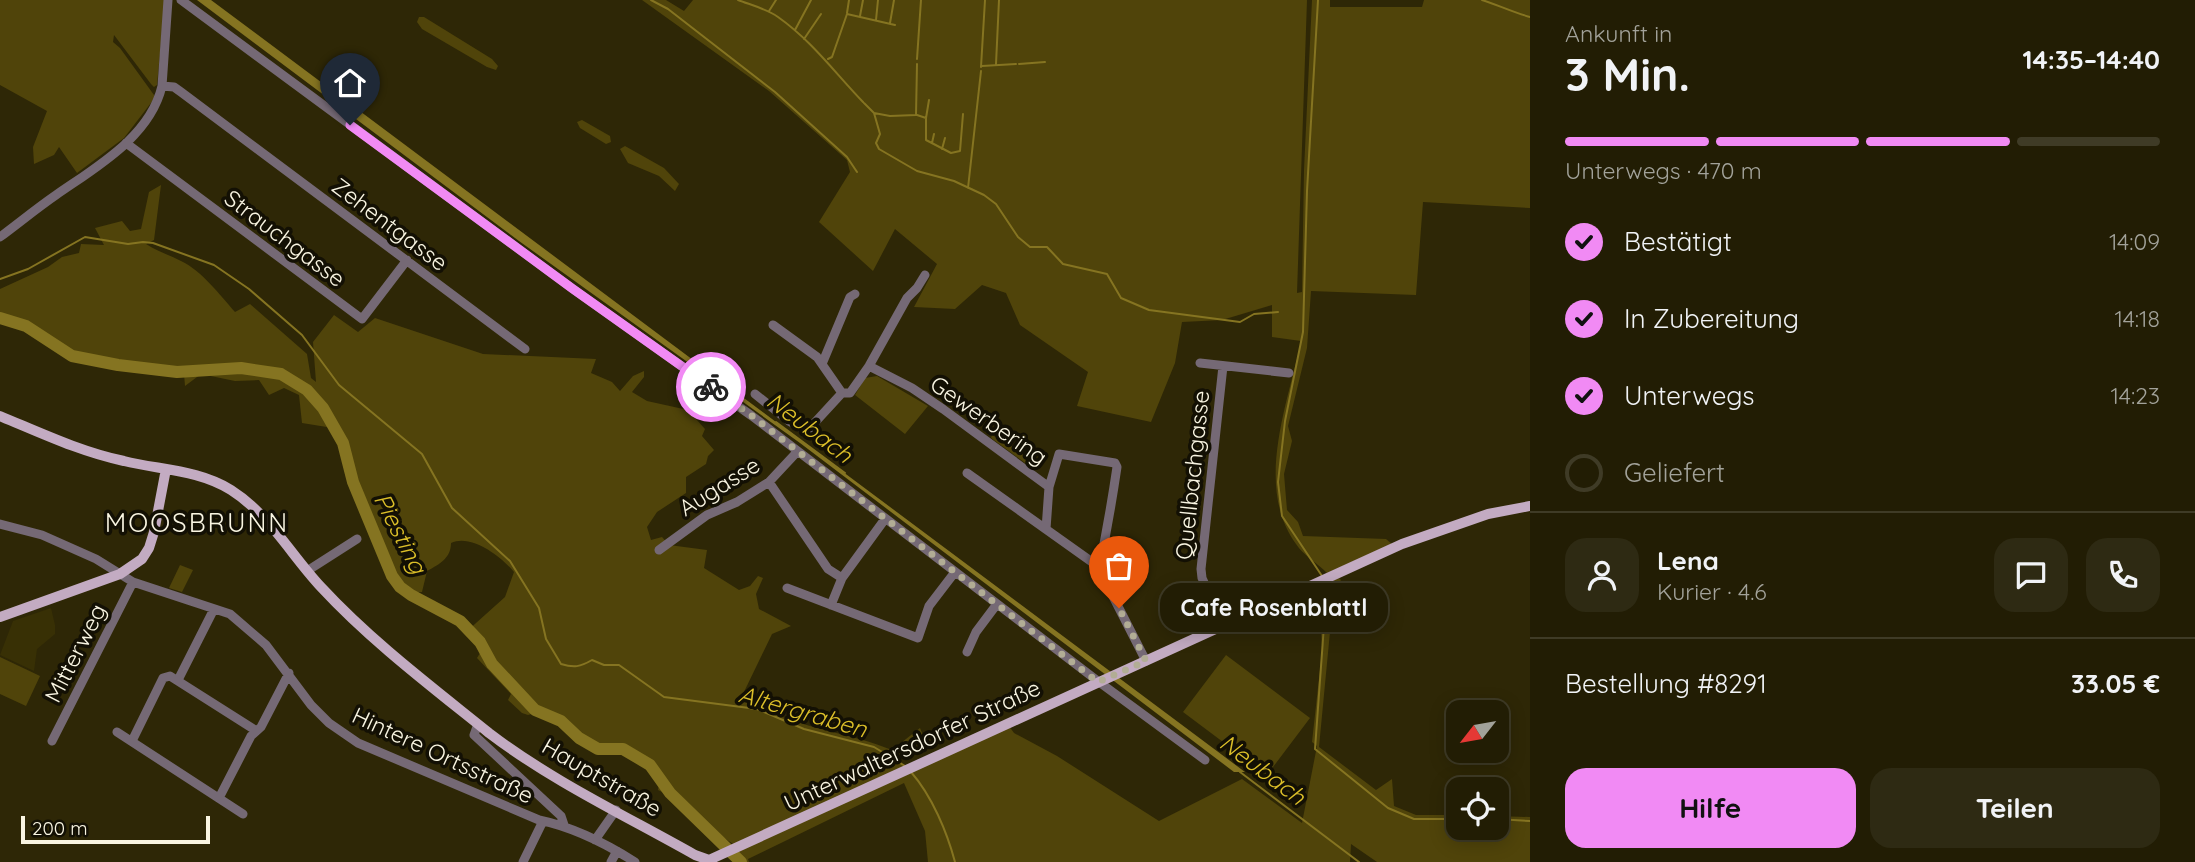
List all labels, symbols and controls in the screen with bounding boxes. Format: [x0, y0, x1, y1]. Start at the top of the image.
text: Ankunft in [1565, 19, 1672, 48]
text: 14:35–14:40 [2022, 43, 2160, 76]
text: 3 Min. [1565, 45, 1690, 103]
pin [320, 53, 380, 125]
icon: home [331, 64, 369, 102]
text: Unterwegs · 470 m [1565, 156, 1762, 185]
street label: Zehentgasse [326, 171, 454, 277]
street label: Strauchgasse [219, 183, 351, 293]
icon: check [1565, 223, 1603, 261]
text: Bestätigt [1624, 225, 1732, 258]
text: 14:09 [2109, 227, 2160, 256]
icon: check [1565, 300, 1603, 338]
text: In Zubereitung [1624, 302, 1799, 335]
text: 14:18 [2114, 304, 2160, 333]
courier [676, 352, 746, 422]
icon: bike [692, 368, 730, 406]
street label: Gewerbering [925, 369, 1053, 471]
icon: check [1565, 377, 1603, 415]
text: Unterwegs [1624, 379, 1755, 412]
text: 14:23 [2111, 381, 2160, 410]
water label: Neubach [761, 385, 859, 469]
street label: Quellbachgasse [1169, 389, 1215, 561]
street label: Augasse [673, 450, 765, 522]
text: Geliefert [1624, 456, 1725, 489]
water label: Piesting [368, 488, 435, 580]
district label: MOOSBRUNN [105, 506, 289, 539]
pin [1089, 536, 1149, 608]
button: person [1565, 538, 1639, 612]
button: chat [1994, 538, 2068, 612]
button: phone [2086, 538, 2160, 612]
text: Lena [1657, 544, 1719, 577]
icon: bag [1100, 547, 1138, 585]
text: Kurier · 4.6 [1657, 577, 1767, 606]
callout: Cafe Rosenblattl [1161, 584, 1388, 632]
text: Cafe Rosenblattl [1181, 593, 1367, 622]
street label: Mitterweg [38, 599, 112, 707]
text: Bestellung #8291 [1565, 667, 1767, 700]
text: 33.05 € [2071, 667, 2160, 700]
street label: Unterwaltersdorfer Straße [779, 673, 1045, 817]
water label: Altergraben [735, 678, 872, 744]
street label: Hintere Ortsstraße [348, 700, 538, 810]
north arrow [1446, 700, 1508, 763]
map controls [1446, 700, 1509, 840]
water label: Neubach [1214, 727, 1312, 811]
street label: Hauptstraße [537, 731, 667, 823]
button: Hilfe [1565, 768, 1856, 848]
button: Teilen [1870, 768, 2160, 848]
button: locate [1446, 777, 1509, 840]
scale bar [21, 813, 210, 845]
text: 200 m [32, 816, 88, 840]

